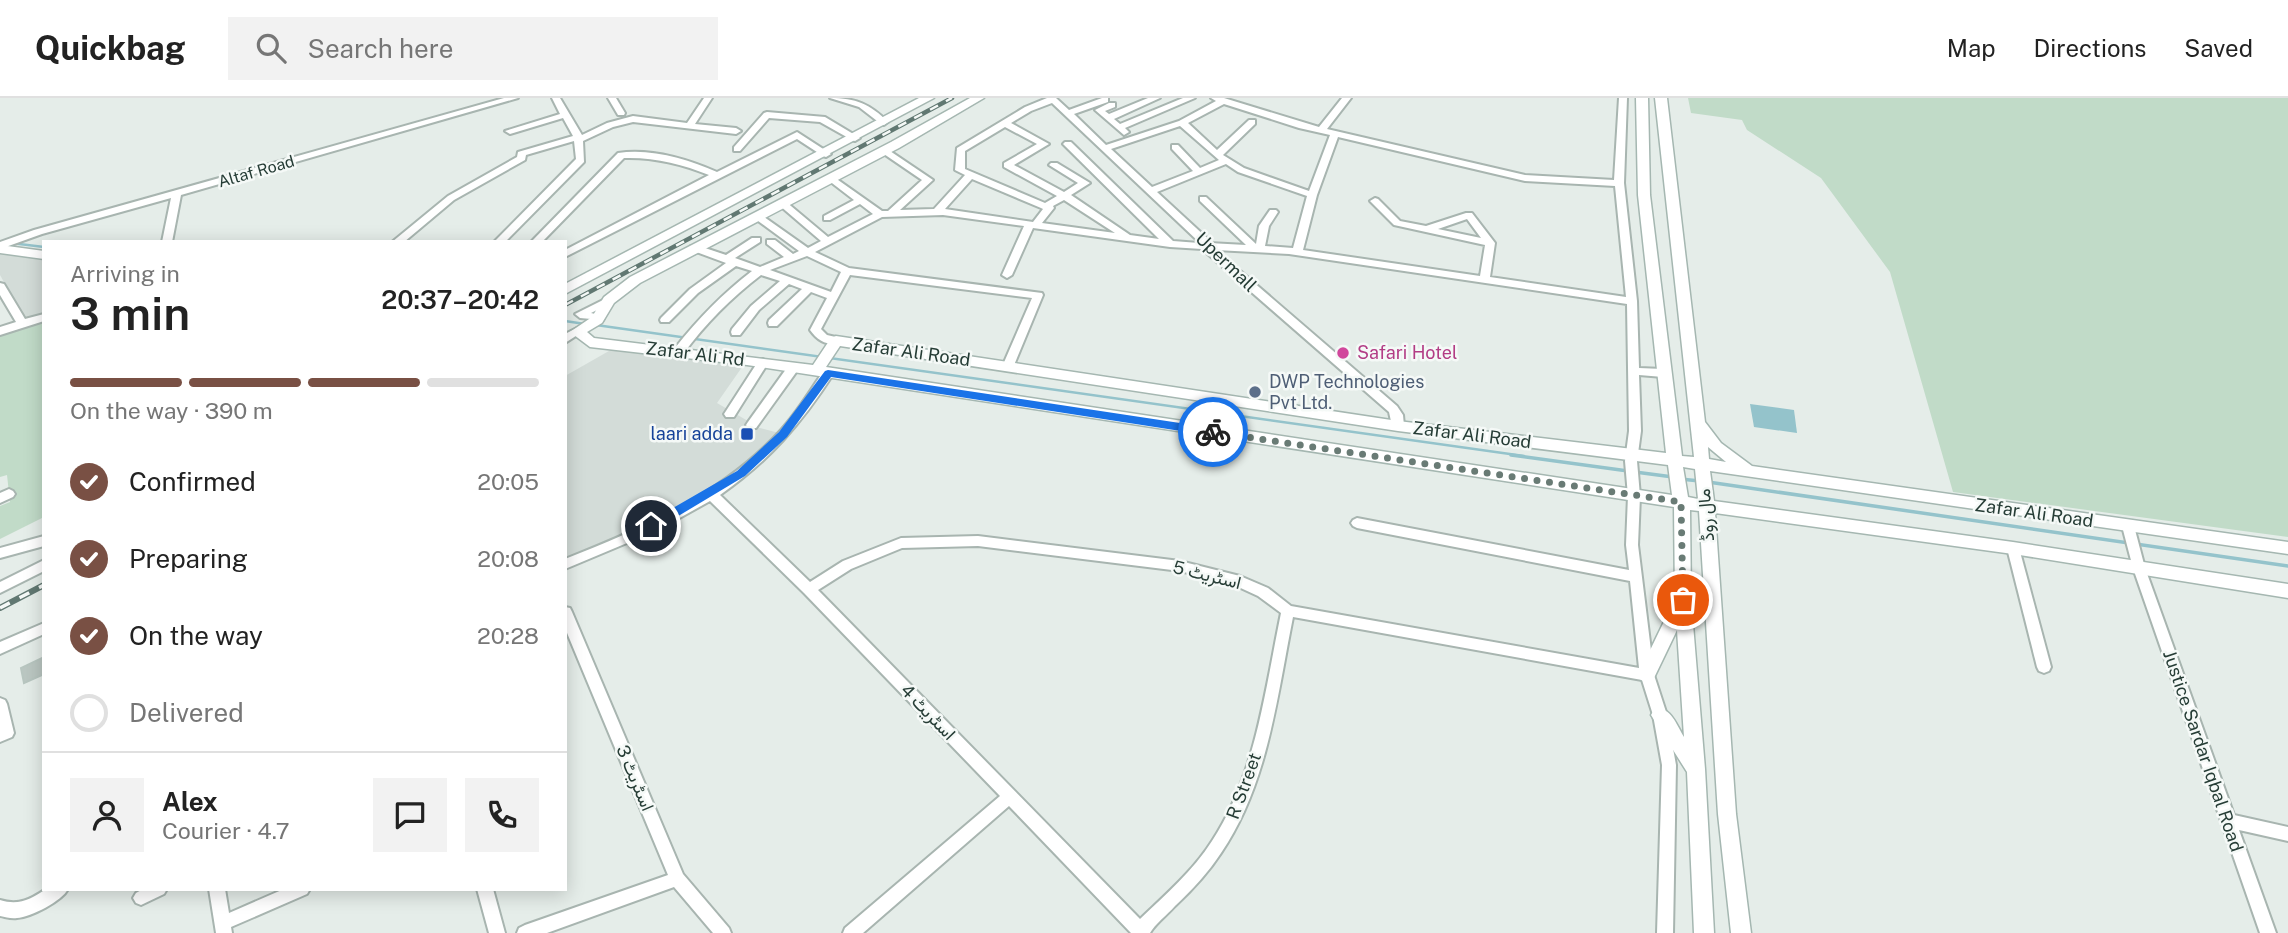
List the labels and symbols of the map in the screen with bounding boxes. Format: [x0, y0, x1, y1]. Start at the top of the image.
street label: Altaf Road [216, 152, 296, 191]
street label: Upermall [1191, 227, 1261, 296]
street label: Zafar Ali Road [850, 333, 972, 370]
street label: Zafar Ali Rd [644, 337, 746, 370]
place label: Safari Hotel [1357, 342, 1458, 363]
marker: Safari Hotel [1335, 345, 1351, 361]
place label: DWP Technologies Pvt Ltd. [1269, 371, 1424, 413]
marker: DWP Technologies Pvt Ltd. [1247, 384, 1263, 400]
courier [1178, 397, 1248, 467]
street label: Zafar Ali Road [1412, 417, 1533, 452]
place label: laari adda [651, 423, 733, 444]
marker: laari adda [739, 426, 755, 442]
street label: مال روڈ [1693, 488, 1719, 542]
street label: Zafar Ali Road [1973, 494, 2095, 531]
pin [621, 496, 681, 556]
street label: اسٹریٹ 5 [1171, 556, 1243, 594]
pin [1653, 570, 1713, 630]
street label: Justice Sardar Iqbal Road [2159, 647, 2248, 854]
street label: اسٹریٹ 4 [896, 679, 960, 745]
street label: اسٹریٹ 3 [611, 742, 659, 814]
street label: R Street [1222, 750, 1265, 822]

